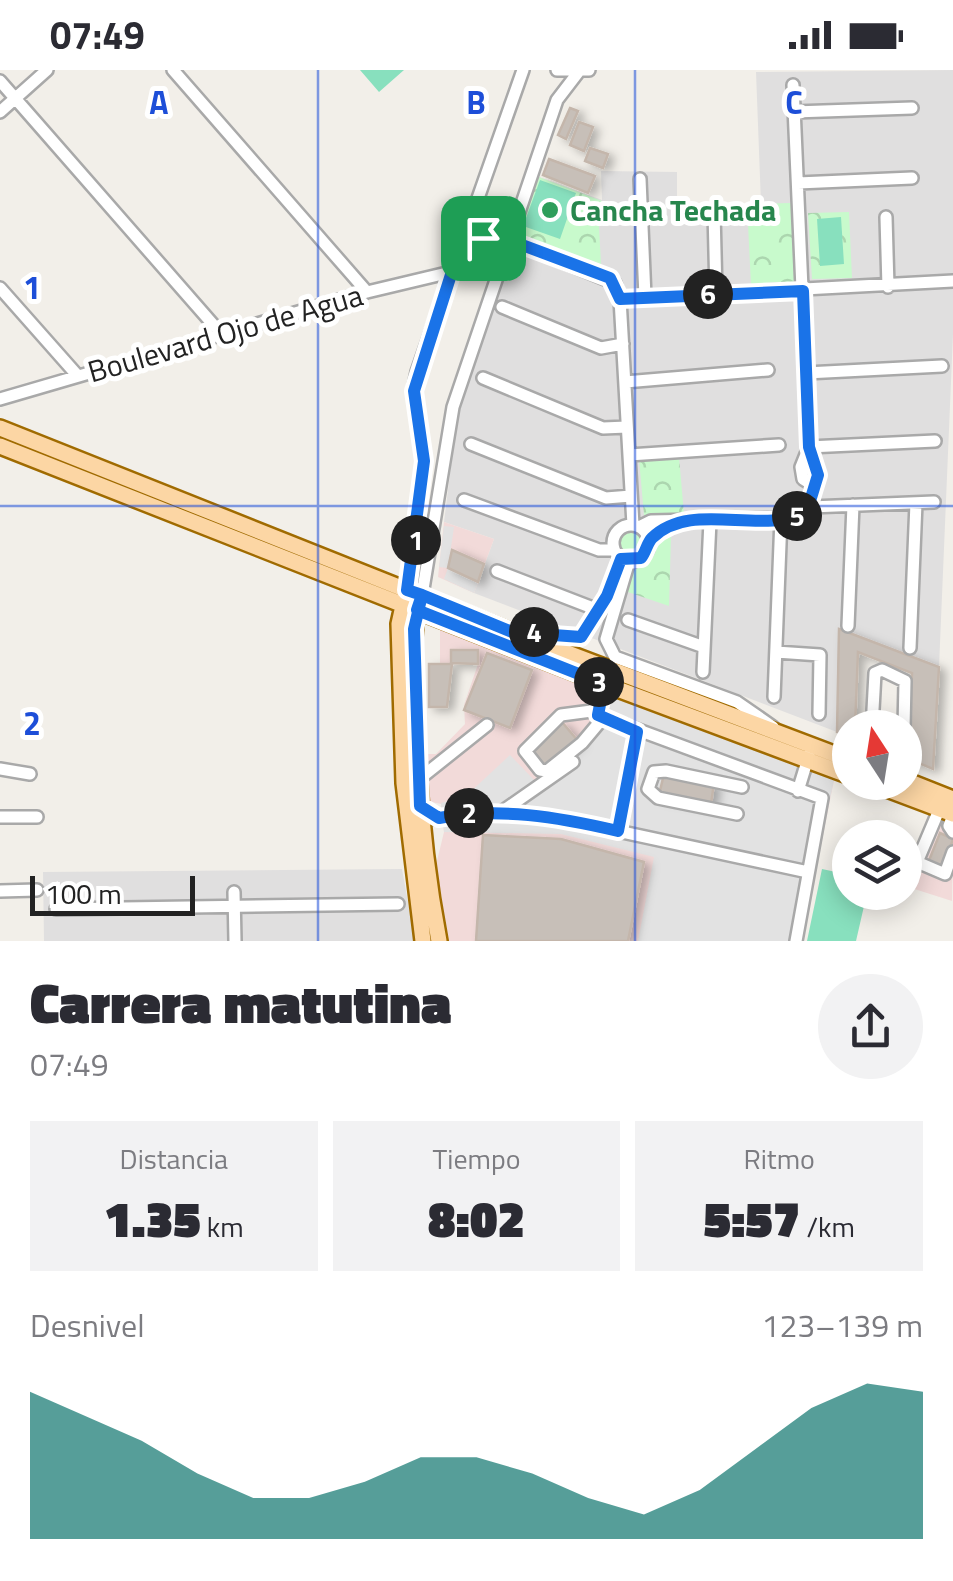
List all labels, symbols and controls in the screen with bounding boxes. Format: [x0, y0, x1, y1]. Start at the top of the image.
text: 07:49 [50, 6, 145, 64]
text: A [149, 78, 169, 126]
text: B [466, 78, 486, 126]
text: C [785, 78, 803, 126]
place label: Cancha Techada [570, 187, 776, 233]
pin [441, 196, 526, 281]
marker: Cancha Techada [539, 199, 561, 221]
icon: arrive [456, 211, 511, 266]
text: 1 [23, 263, 41, 311]
pin: 6 [683, 269, 733, 319]
street label: Boulevard Ojo de Agua [82, 272, 368, 394]
text: 6 [700, 272, 716, 315]
pin: 5 [772, 491, 822, 541]
text: 5 [789, 494, 805, 537]
pin: 1 [391, 515, 441, 565]
text: 1 [408, 518, 424, 561]
pin: 4 [509, 607, 559, 657]
text: 4 [526, 610, 542, 653]
pin: 3 [574, 657, 624, 707]
text: 3 [591, 660, 607, 703]
text: 2 [23, 699, 41, 747]
north arrow [832, 710, 922, 800]
map controls [832, 710, 922, 910]
pin: 2 [444, 788, 494, 838]
text: 2 [461, 791, 477, 834]
button: layers [832, 820, 922, 910]
scale bar [30, 871, 195, 916]
text: 100 m [45, 872, 122, 915]
text: Carrera matutina [30, 961, 452, 1044]
button: share [818, 974, 923, 1079]
text: 07:49 [30, 1040, 109, 1088]
text: Distancia [120, 1137, 228, 1180]
text: Tiempo [433, 1137, 520, 1180]
text: Ritmo [743, 1137, 815, 1180]
text: 1.35 [104, 1180, 201, 1256]
text: 8:02 [428, 1180, 525, 1256]
text: 5:57 [703, 1180, 800, 1256]
text: km [201, 1205, 244, 1248]
text: /km [800, 1205, 855, 1248]
text: Desnivel [30, 1301, 145, 1349]
text: 123–139 m [761, 1301, 923, 1349]

